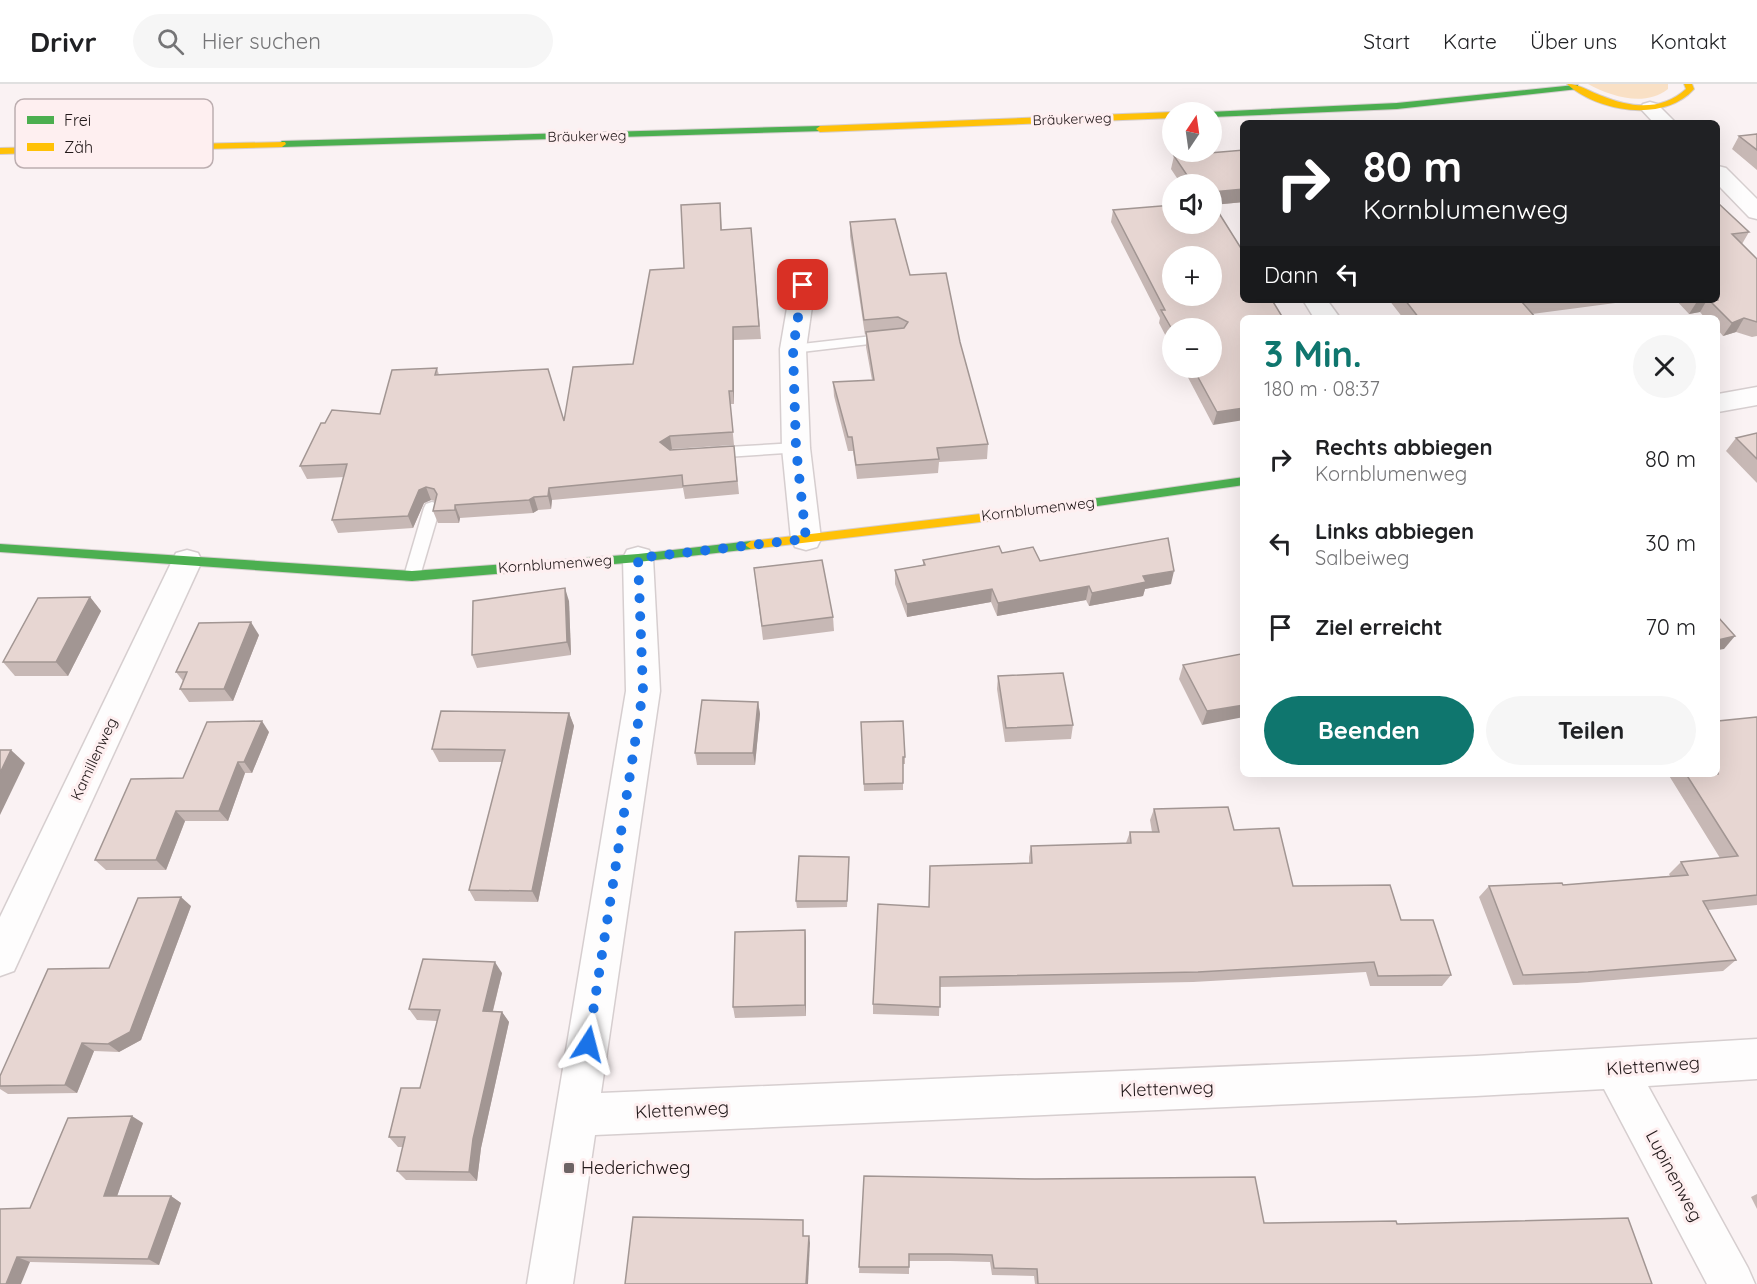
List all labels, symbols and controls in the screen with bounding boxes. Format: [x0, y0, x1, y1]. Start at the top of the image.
search box [133, 14, 553, 68]
text: Drivr [30, 24, 97, 59]
icon: search [154, 25, 187, 58]
text: Hier suchen [202, 27, 321, 55]
text: Start [1363, 28, 1410, 54]
text: Karte [1443, 28, 1497, 54]
text: Über uns [1530, 28, 1617, 54]
text: Kontakt [1650, 28, 1727, 54]
legend [15, 99, 213, 168]
north arrow [1162, 102, 1222, 162]
map controls [1162, 102, 1222, 378]
street label: Bräukerweg [1032, 109, 1112, 129]
text: Frei [64, 110, 91, 130]
street label: Bräukerweg [547, 126, 627, 146]
text: Zäh [64, 137, 93, 157]
text: 80 m [1363, 140, 1462, 193]
icon: right [1264, 144, 1342, 222]
button: sound [1162, 174, 1222, 234]
text: Kornblumenweg [1363, 192, 1569, 226]
button: + [1162, 246, 1222, 306]
icon: left [1331, 258, 1364, 291]
pin [777, 259, 828, 310]
text: Dann [1264, 261, 1319, 289]
icon: arrive [786, 268, 819, 301]
button: − [1162, 318, 1222, 378]
text: 3 Min. [1264, 331, 1362, 376]
button: close [1633, 335, 1696, 398]
text: 180 m · 08:37 [1264, 376, 1380, 401]
text: Rechts abbiegen [1315, 433, 1493, 461]
icon: right [1264, 443, 1297, 476]
text: 80 m [1645, 445, 1696, 473]
text: Kornblumenweg [1315, 461, 1467, 486]
street label: Kornblumenweg [980, 492, 1096, 525]
text: Links abbiegen [1315, 517, 1474, 545]
icon: left [1264, 527, 1297, 560]
text: 30 m [1645, 529, 1696, 557]
text: Salbeiweg [1315, 545, 1409, 570]
street label: Kornblumenweg [497, 550, 613, 577]
icon: arrive [1264, 611, 1297, 644]
text: Ziel erreicht [1315, 613, 1443, 641]
text: 70 m [1646, 613, 1696, 641]
button: Beenden [1264, 696, 1474, 765]
button: Teilen [1486, 696, 1696, 765]
street label: Kamillenweg [66, 714, 121, 803]
position arrow [556, 1012, 620, 1076]
street label: Klettenweg [1605, 1051, 1701, 1080]
street label: Klettenweg [1120, 1075, 1214, 1102]
street label: Klettenweg [635, 1096, 729, 1123]
street label: Lupinenweg [1641, 1126, 1708, 1225]
place label: Hederichweg [581, 1156, 690, 1179]
marker: Hederichweg [562, 1161, 576, 1175]

